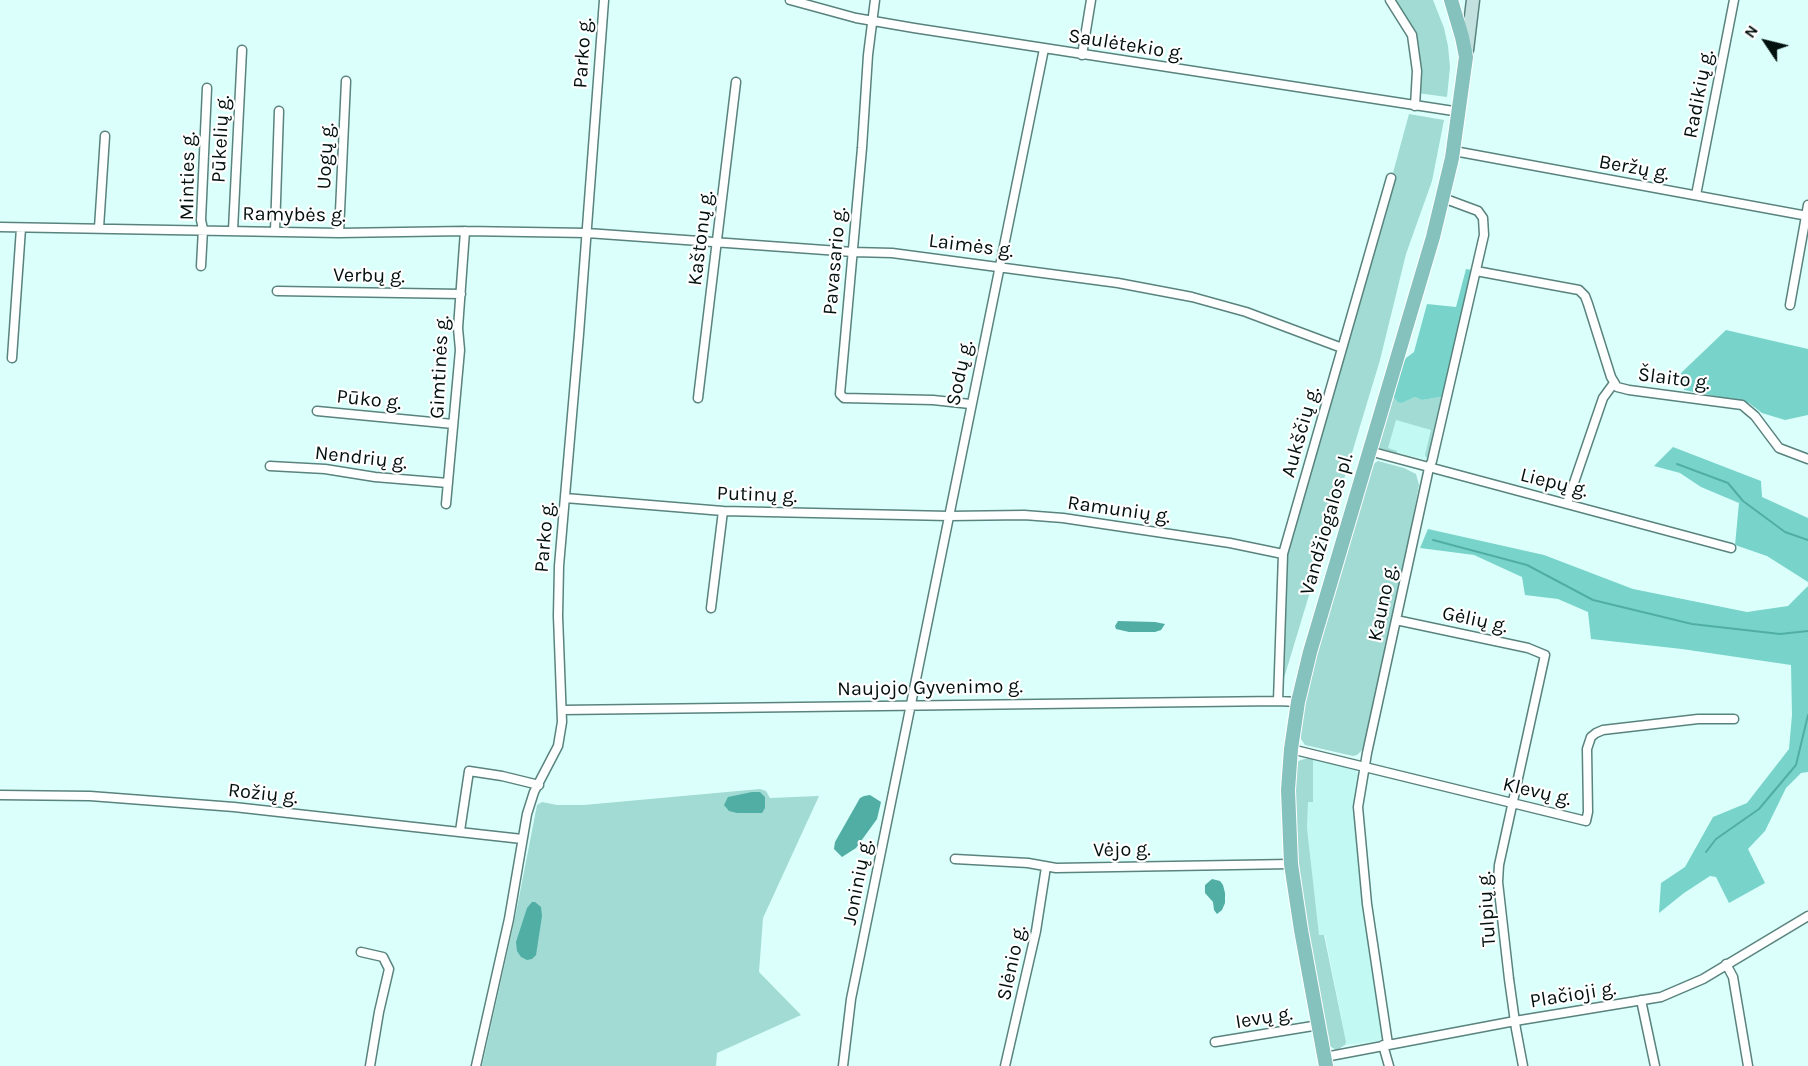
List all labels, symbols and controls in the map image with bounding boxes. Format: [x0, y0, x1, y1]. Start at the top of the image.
north arrow [1736, 12, 1796, 72]
street label: Parko g. [569, 17, 597, 89]
text: N [1740, 21, 1762, 42]
street label: Saulėtekio g. [1067, 24, 1185, 66]
street label: Radikių g. [1679, 48, 1719, 140]
street label: Pūkelių g. [207, 94, 235, 184]
street label: Uogų g. [312, 122, 340, 190]
street label: Minties g. [175, 131, 201, 221]
street label: Beržų g. [1597, 150, 1671, 186]
street label: Kaštonų g. [683, 189, 719, 287]
street label: Ramybės g. [242, 202, 346, 228]
street label: Pavasario g. [818, 206, 852, 316]
street label: Laimės g. [927, 229, 1015, 263]
street label: Verbų g. [333, 263, 405, 289]
street label: Gimtinės g. [425, 315, 455, 419]
street label: Sodų g. [941, 338, 979, 408]
street label: Šlaito g. [1636, 363, 1712, 395]
street label: Aukščių g. [1277, 384, 1325, 480]
street label: Pūko g. [335, 385, 403, 415]
street label: Nendrių g. [314, 441, 408, 475]
street label: Vandžiogalos pl. [1295, 450, 1359, 598]
street label: Liepų g. [1518, 463, 1590, 503]
street label: Putinų g. [716, 482, 798, 508]
street label: Ramunių g. [1066, 491, 1172, 529]
street label: Parko g. [530, 501, 560, 573]
street label: Kauno g. [1363, 562, 1403, 644]
street label: Gėlių g. [1440, 601, 1510, 639]
street label: Naujojo Gyvenimo g. [837, 674, 1023, 702]
street label: Klevų g. [1500, 772, 1574, 812]
street label: Rožių g. [227, 778, 299, 810]
street label: Joninių g. [838, 837, 878, 927]
street label: Vėjo g. [1093, 837, 1151, 863]
street label: Tulpių g. [1472, 870, 1502, 948]
street label: Slėnio g. [992, 923, 1032, 1003]
street label: Plačioji g. [1528, 976, 1618, 1014]
street label: Ievų g. [1234, 1002, 1294, 1034]

